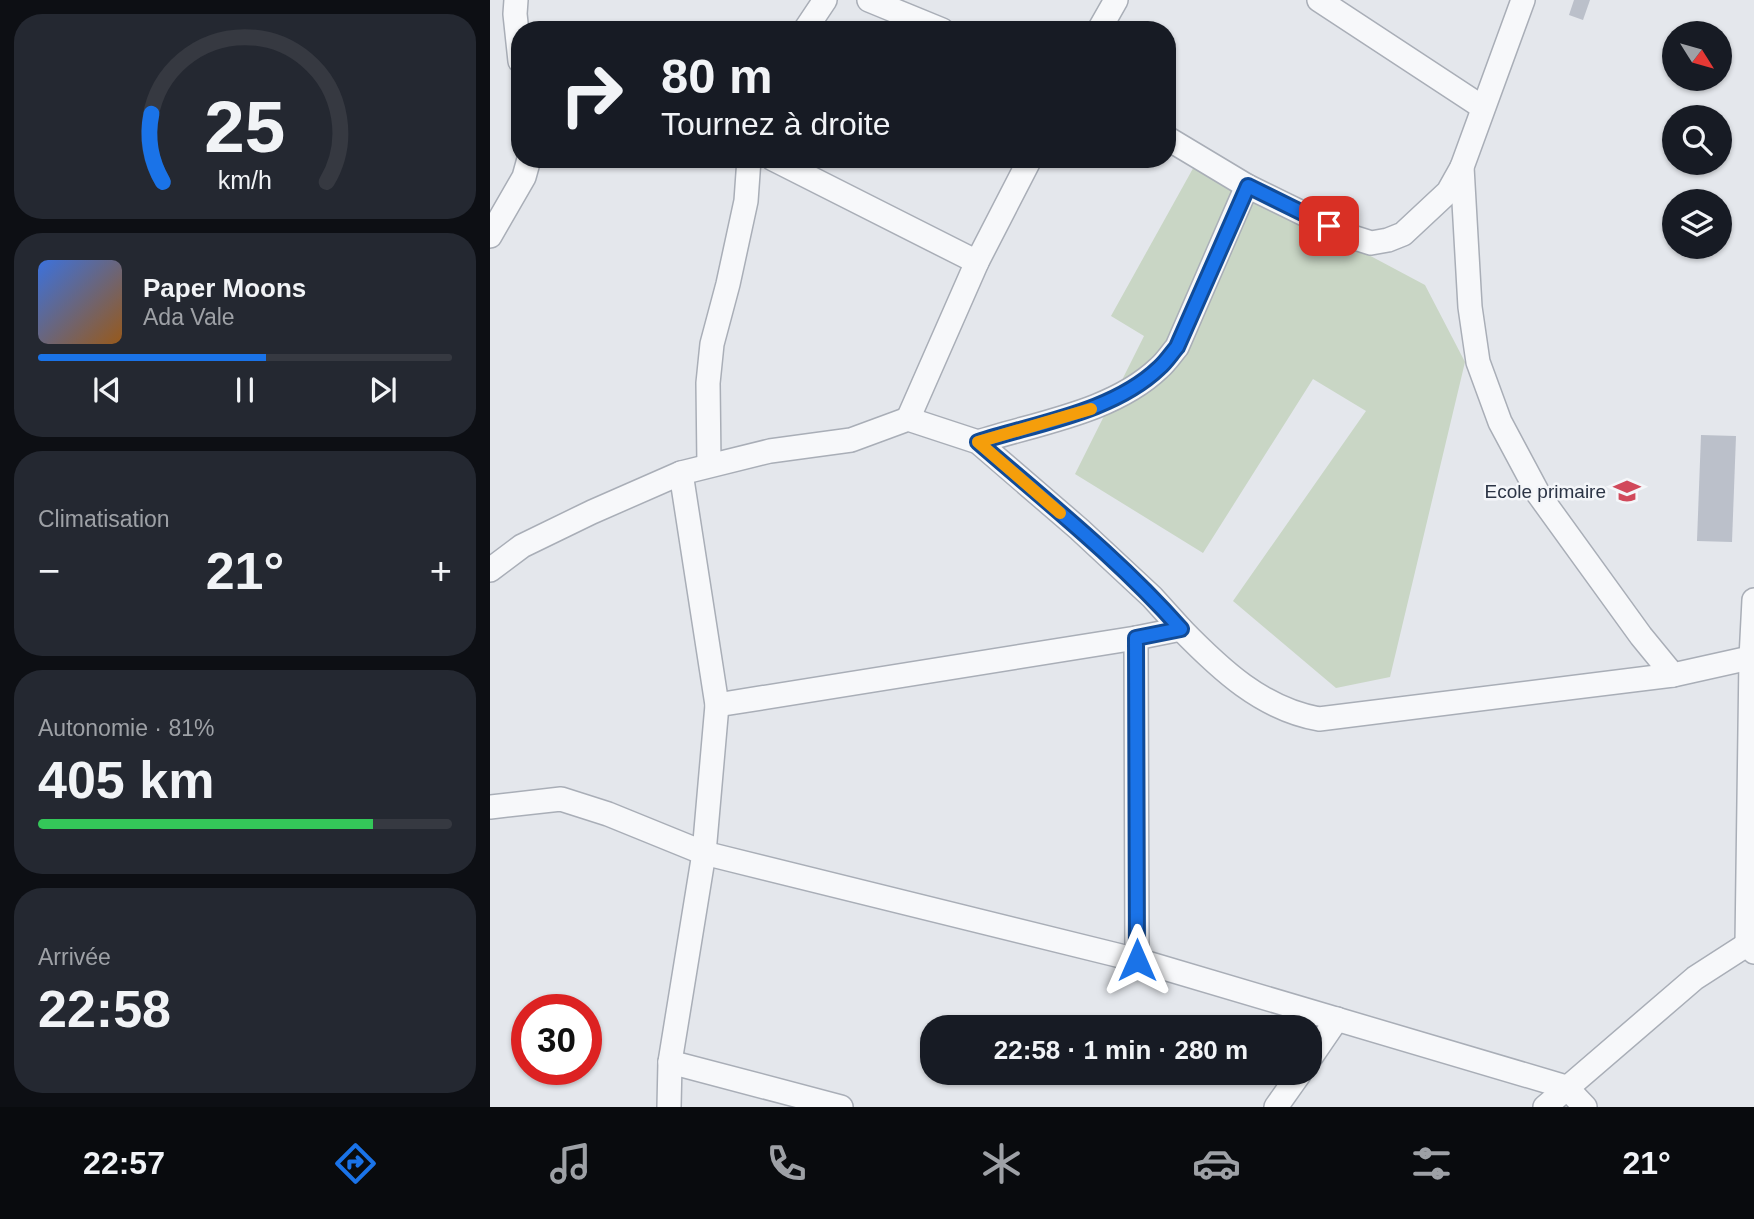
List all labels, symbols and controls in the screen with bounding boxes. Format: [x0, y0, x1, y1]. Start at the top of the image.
north arrow [1662, 21, 1732, 91]
map controls [1662, 21, 1732, 259]
icon: right [546, 49, 637, 140]
text: 80 m [661, 49, 773, 103]
text: 25 [205, 87, 285, 168]
button: search [1662, 105, 1732, 175]
text: Tournez à droite [661, 106, 890, 142]
text: km/h [218, 166, 272, 194]
button: layers [1662, 189, 1732, 259]
pin [1299, 196, 1359, 256]
icon: arrive [1310, 207, 1348, 245]
text: Paper Moons [143, 273, 306, 303]
text: Ada Vale [143, 304, 235, 330]
icon: previous [88, 371, 126, 409]
icon: pause [226, 371, 264, 409]
icon: next [364, 371, 402, 409]
school or university icon: Ecole primaire [1612, 476, 1642, 506]
place label: Ecole primaire [1485, 481, 1606, 502]
text: Climatisation [38, 506, 170, 532]
text: 21° [206, 542, 284, 600]
text: − [38, 550, 60, 592]
text: + [430, 550, 452, 592]
text: Autonomie · 81% [38, 715, 214, 741]
text: 405 km [38, 751, 214, 809]
position arrow [1100, 923, 1174, 997]
text: Arrivée [38, 944, 111, 970]
text: 22:58 [38, 980, 171, 1038]
speed limit sign: 30 [511, 994, 602, 1085]
text: 22:58 · 1 min · 280 m [994, 1035, 1248, 1065]
icon: directions [331, 1139, 380, 1188]
icon: music [546, 1139, 595, 1188]
icon: phone [762, 1139, 811, 1188]
icon: climate [977, 1139, 1026, 1188]
icon: car [1192, 1139, 1241, 1188]
icon: filters [1407, 1139, 1456, 1188]
text: 22:57 [83, 1145, 165, 1181]
text: 21° [1622, 1145, 1671, 1181]

